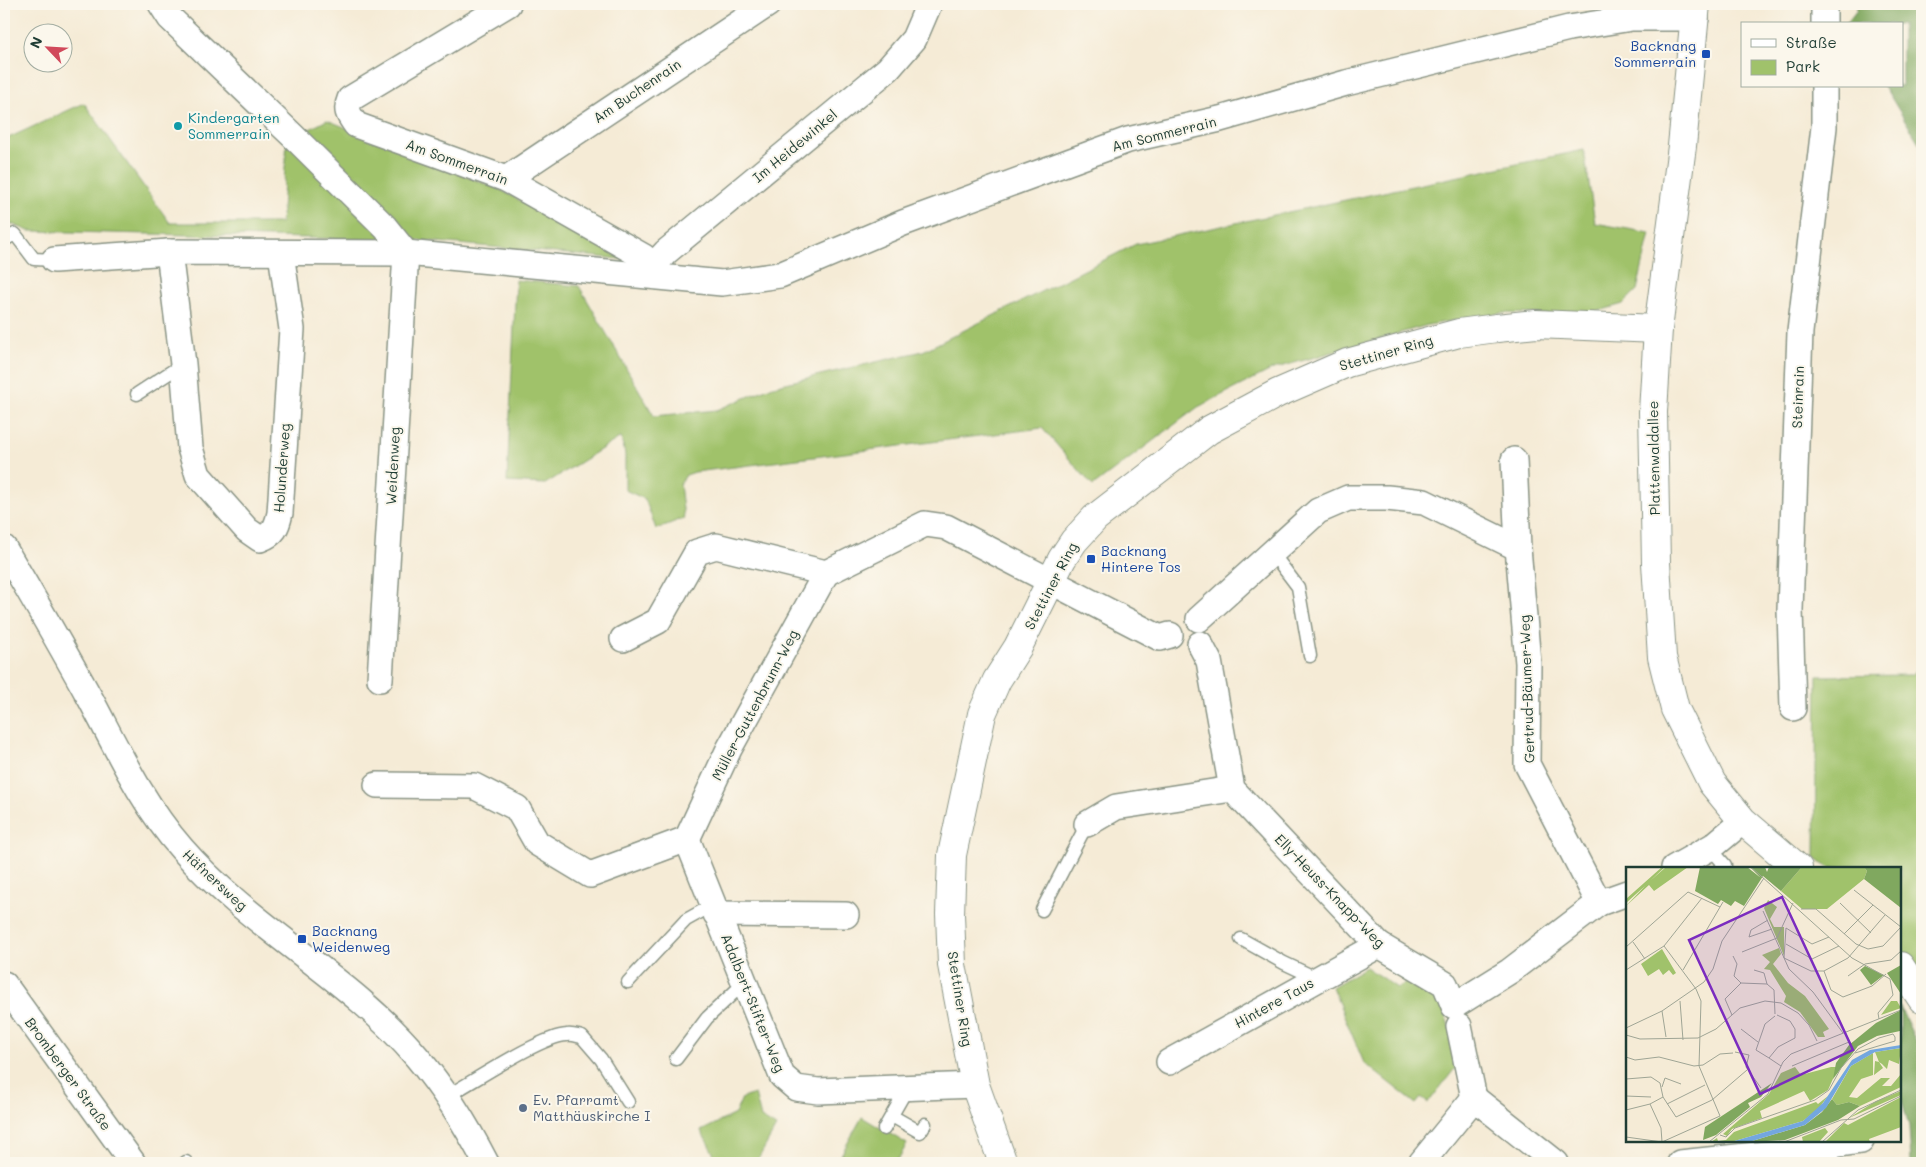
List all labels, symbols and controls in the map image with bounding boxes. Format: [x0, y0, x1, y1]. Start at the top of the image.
north arrow [22, 22, 72, 72]
legend [1741, 22, 1904, 88]
text: Straße [1786, 32, 1837, 52]
text: N [25, 33, 47, 51]
place label: Backnang Sommerrain [1614, 36, 1696, 71]
marker: Backnang Sommerrain [1700, 48, 1712, 60]
street label: Am Buchenrain [589, 54, 684, 127]
text: Park [1786, 56, 1820, 76]
street label: Im Heidewinkel [748, 105, 841, 187]
place label: Kindergarten Sommerrain [188, 108, 280, 143]
street label: Am Sommerrain [1110, 111, 1218, 156]
marker: Kindergarten Sommerrain [172, 120, 184, 132]
street label: Am Sommerrain [404, 134, 511, 189]
street label: Stettiner Ring [1337, 330, 1435, 375]
street label: Steinrain [1787, 365, 1808, 429]
street label: Plattenwaldallee [1643, 401, 1664, 515]
street label: Holunderweg [269, 423, 294, 513]
street label: Weidenweg [381, 426, 404, 506]
street label: Stettiner Ring [1020, 539, 1082, 633]
place label: Backnang Hintere Tos [1101, 541, 1181, 576]
marker: Backnang Hintere Tos [1085, 553, 1097, 565]
street label: Gertrud-Bäumer-Weg [1514, 614, 1539, 764]
street label: Müller-Guttenbrunn-Weg [707, 626, 802, 784]
street label: Elly-Heuss-Knapp-Weg [1271, 830, 1390, 952]
street label: Häfnersweg [179, 845, 252, 915]
inset map [1626, 867, 1901, 1142]
place label: Backnang Weidenweg [312, 921, 390, 956]
street label: Adalbert-Stifter-Weg [717, 931, 790, 1075]
marker: Backnang Weidenweg [296, 933, 308, 945]
street label: Stettiner Ring [944, 950, 977, 1048]
street label: Hintere Taus [1231, 973, 1317, 1032]
street label: Bromberger Straße [21, 1013, 116, 1134]
place label: Ev. Pfarramt Matthäuskirche I [533, 1090, 650, 1125]
marker: Ev. Pfarramt Matthäuskirche I [517, 1102, 529, 1114]

